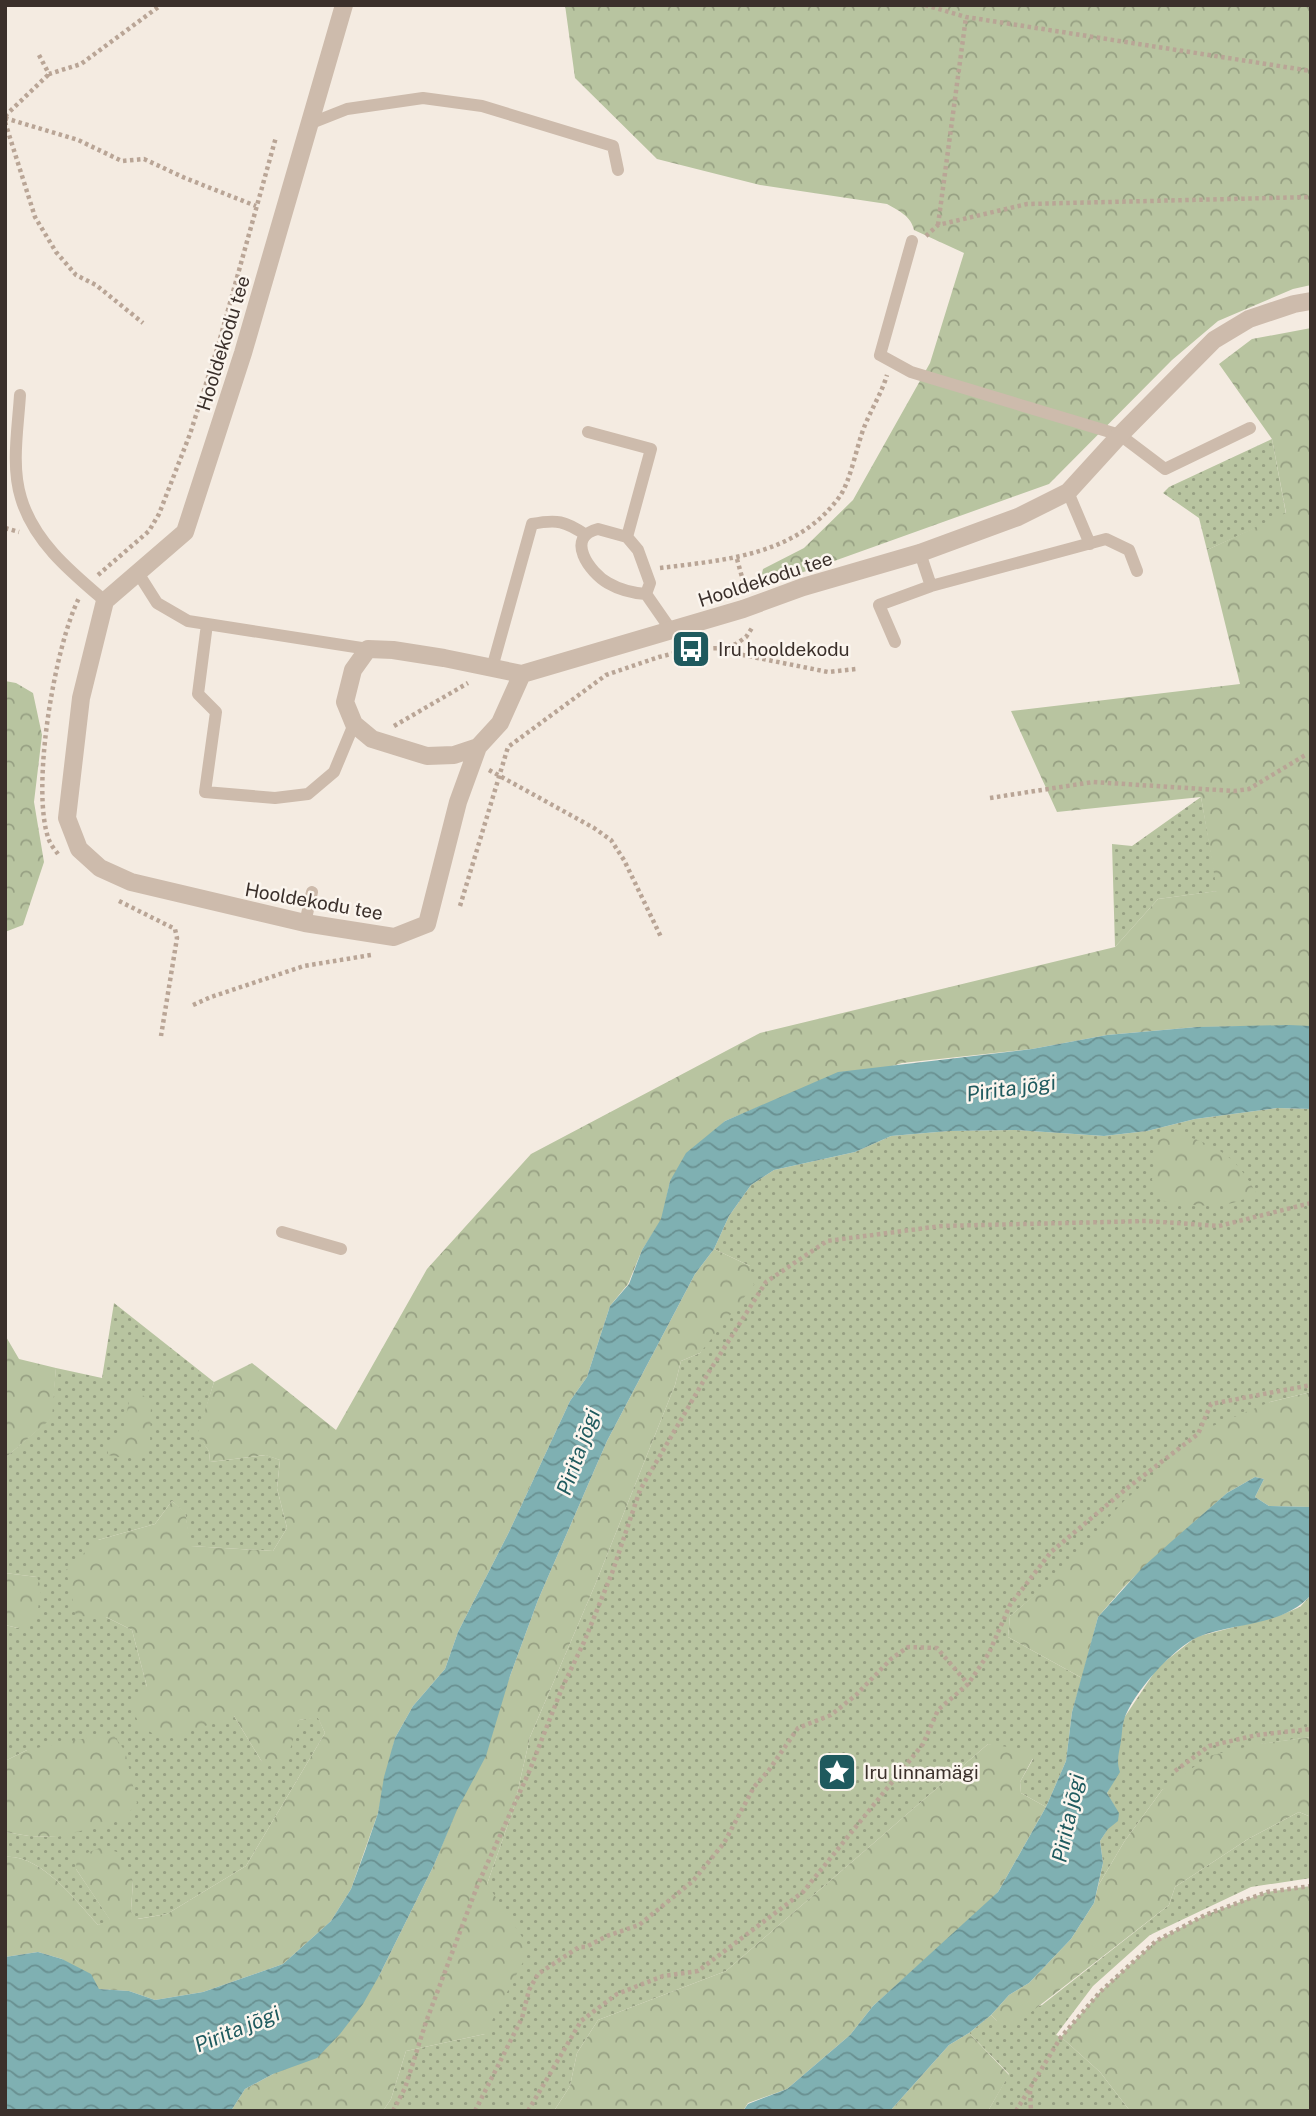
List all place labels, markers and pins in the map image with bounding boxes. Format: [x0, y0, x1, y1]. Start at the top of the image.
bus stop icon: Iru hooldekodu [670, 628, 712, 670]
place label: Iru hooldekodu [718, 638, 850, 660]
place icon: Iru linnamägi [816, 1751, 858, 1793]
place label: Iru linnamägi [864, 1761, 979, 1783]

